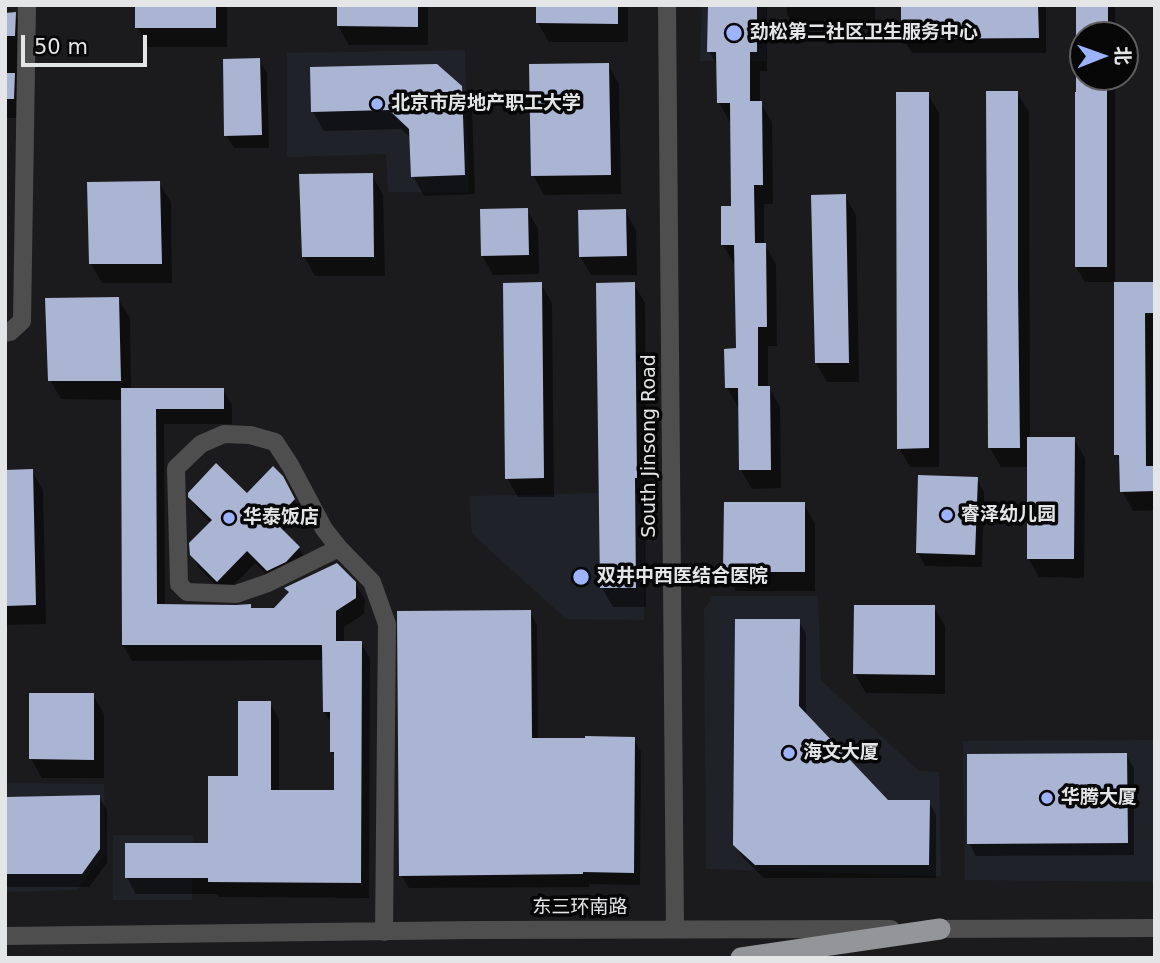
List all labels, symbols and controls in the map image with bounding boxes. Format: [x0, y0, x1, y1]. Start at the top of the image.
scale bar [24, 21, 150, 65]
north arrow [1069, 21, 1139, 91]
place label: 劲松第二社区卫生服务中心 [750, 22, 978, 44]
marker: 劲松第二社区卫生服务中心 [724, 23, 744, 43]
text: 50 m [34, 35, 88, 59]
text: 北 [1112, 46, 1134, 65]
place label: 北京市房地产职工大学 [391, 93, 581, 115]
marker: 北京市房地产职工大学 [369, 96, 385, 112]
street label: South Jinsong Road [639, 354, 661, 538]
place label: 睿泽幼儿园 [961, 504, 1056, 526]
place label: 华泰饭店 [243, 507, 319, 529]
marker: 睿泽幼儿园 [939, 507, 955, 523]
marker: 华泰饭店 [221, 510, 237, 526]
place label: 双井中西医结合医院 [597, 566, 768, 588]
marker: 双井中西医结合医院 [571, 567, 591, 587]
place label: 海文大厦 [803, 742, 879, 764]
marker: 海文大厦 [781, 745, 797, 761]
place label: 华腾大厦 [1061, 787, 1137, 809]
marker: 华腾大厦 [1039, 790, 1055, 806]
street label: 东三环南路 [533, 897, 627, 919]

